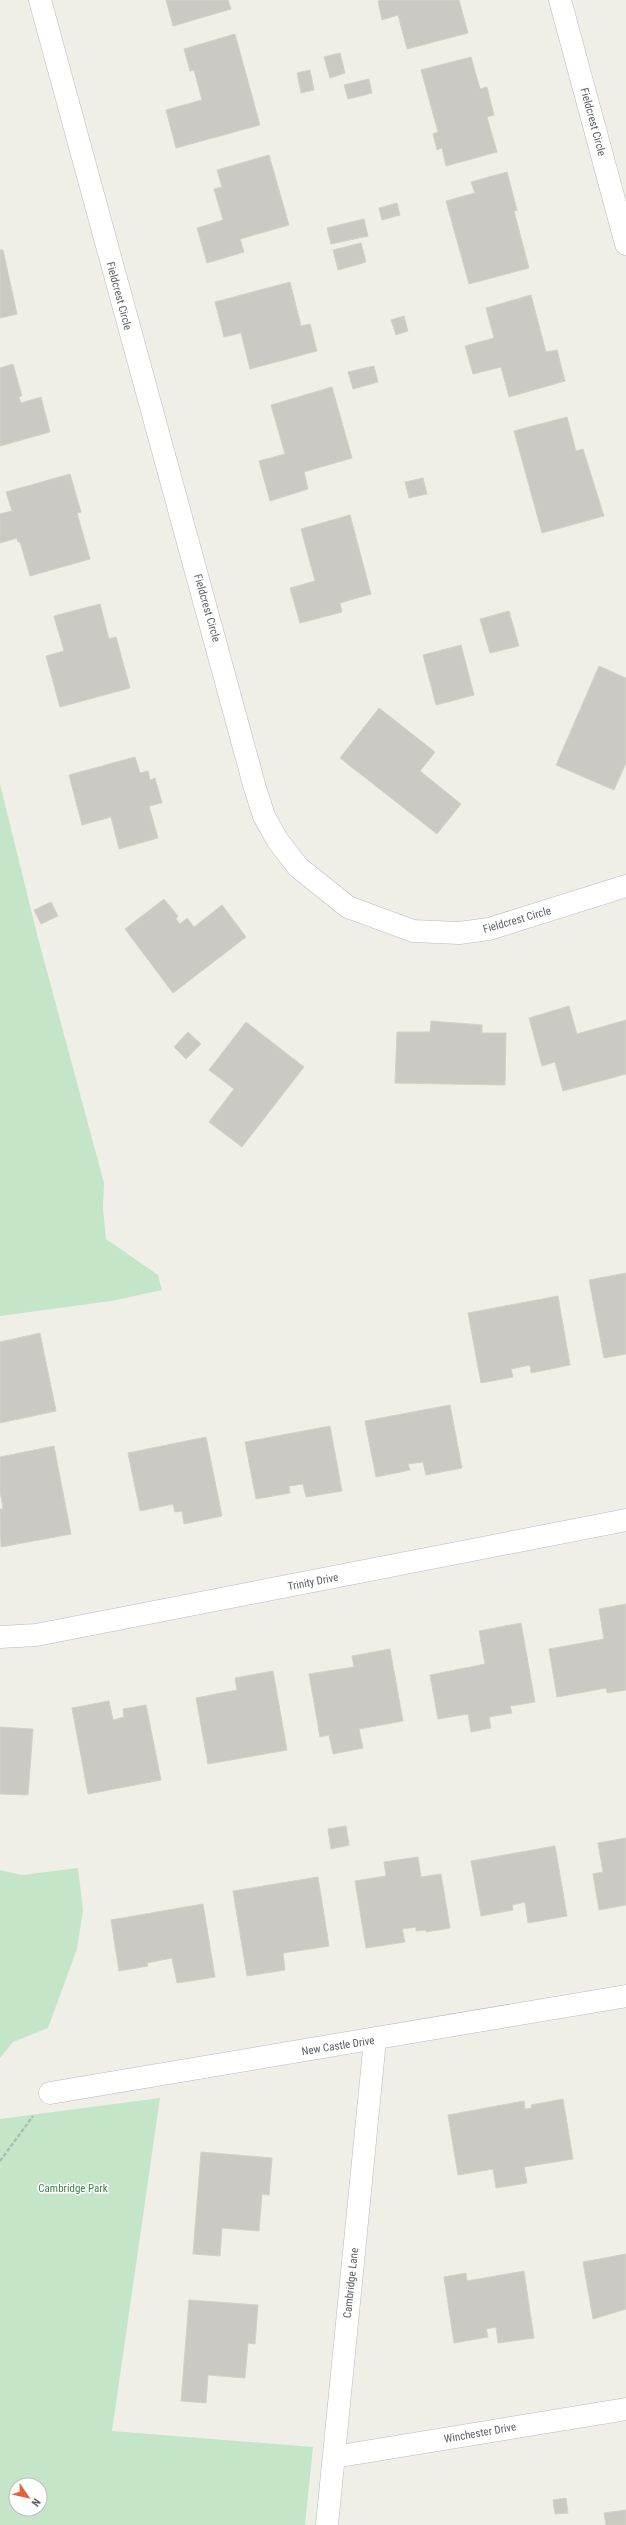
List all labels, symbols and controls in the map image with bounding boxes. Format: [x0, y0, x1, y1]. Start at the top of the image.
street label: Fieldcrest Circle [578, 87, 608, 157]
street label: Fieldcrest Circle [104, 261, 134, 331]
street label: Fieldcrest Circle [191, 573, 223, 643]
street label: Fieldcrest Circle [482, 904, 552, 936]
street label: Trinity Drive [287, 1571, 339, 1593]
street label: New Castle Drive [301, 2034, 375, 2058]
park label: Cambridge Park [38, 2182, 108, 2195]
street label: Cambridge Lane [341, 2247, 361, 2319]
street label: Winchester Drive [443, 2420, 517, 2446]
north arrow [8, 2477, 48, 2517]
text: N [28, 2496, 43, 2509]

